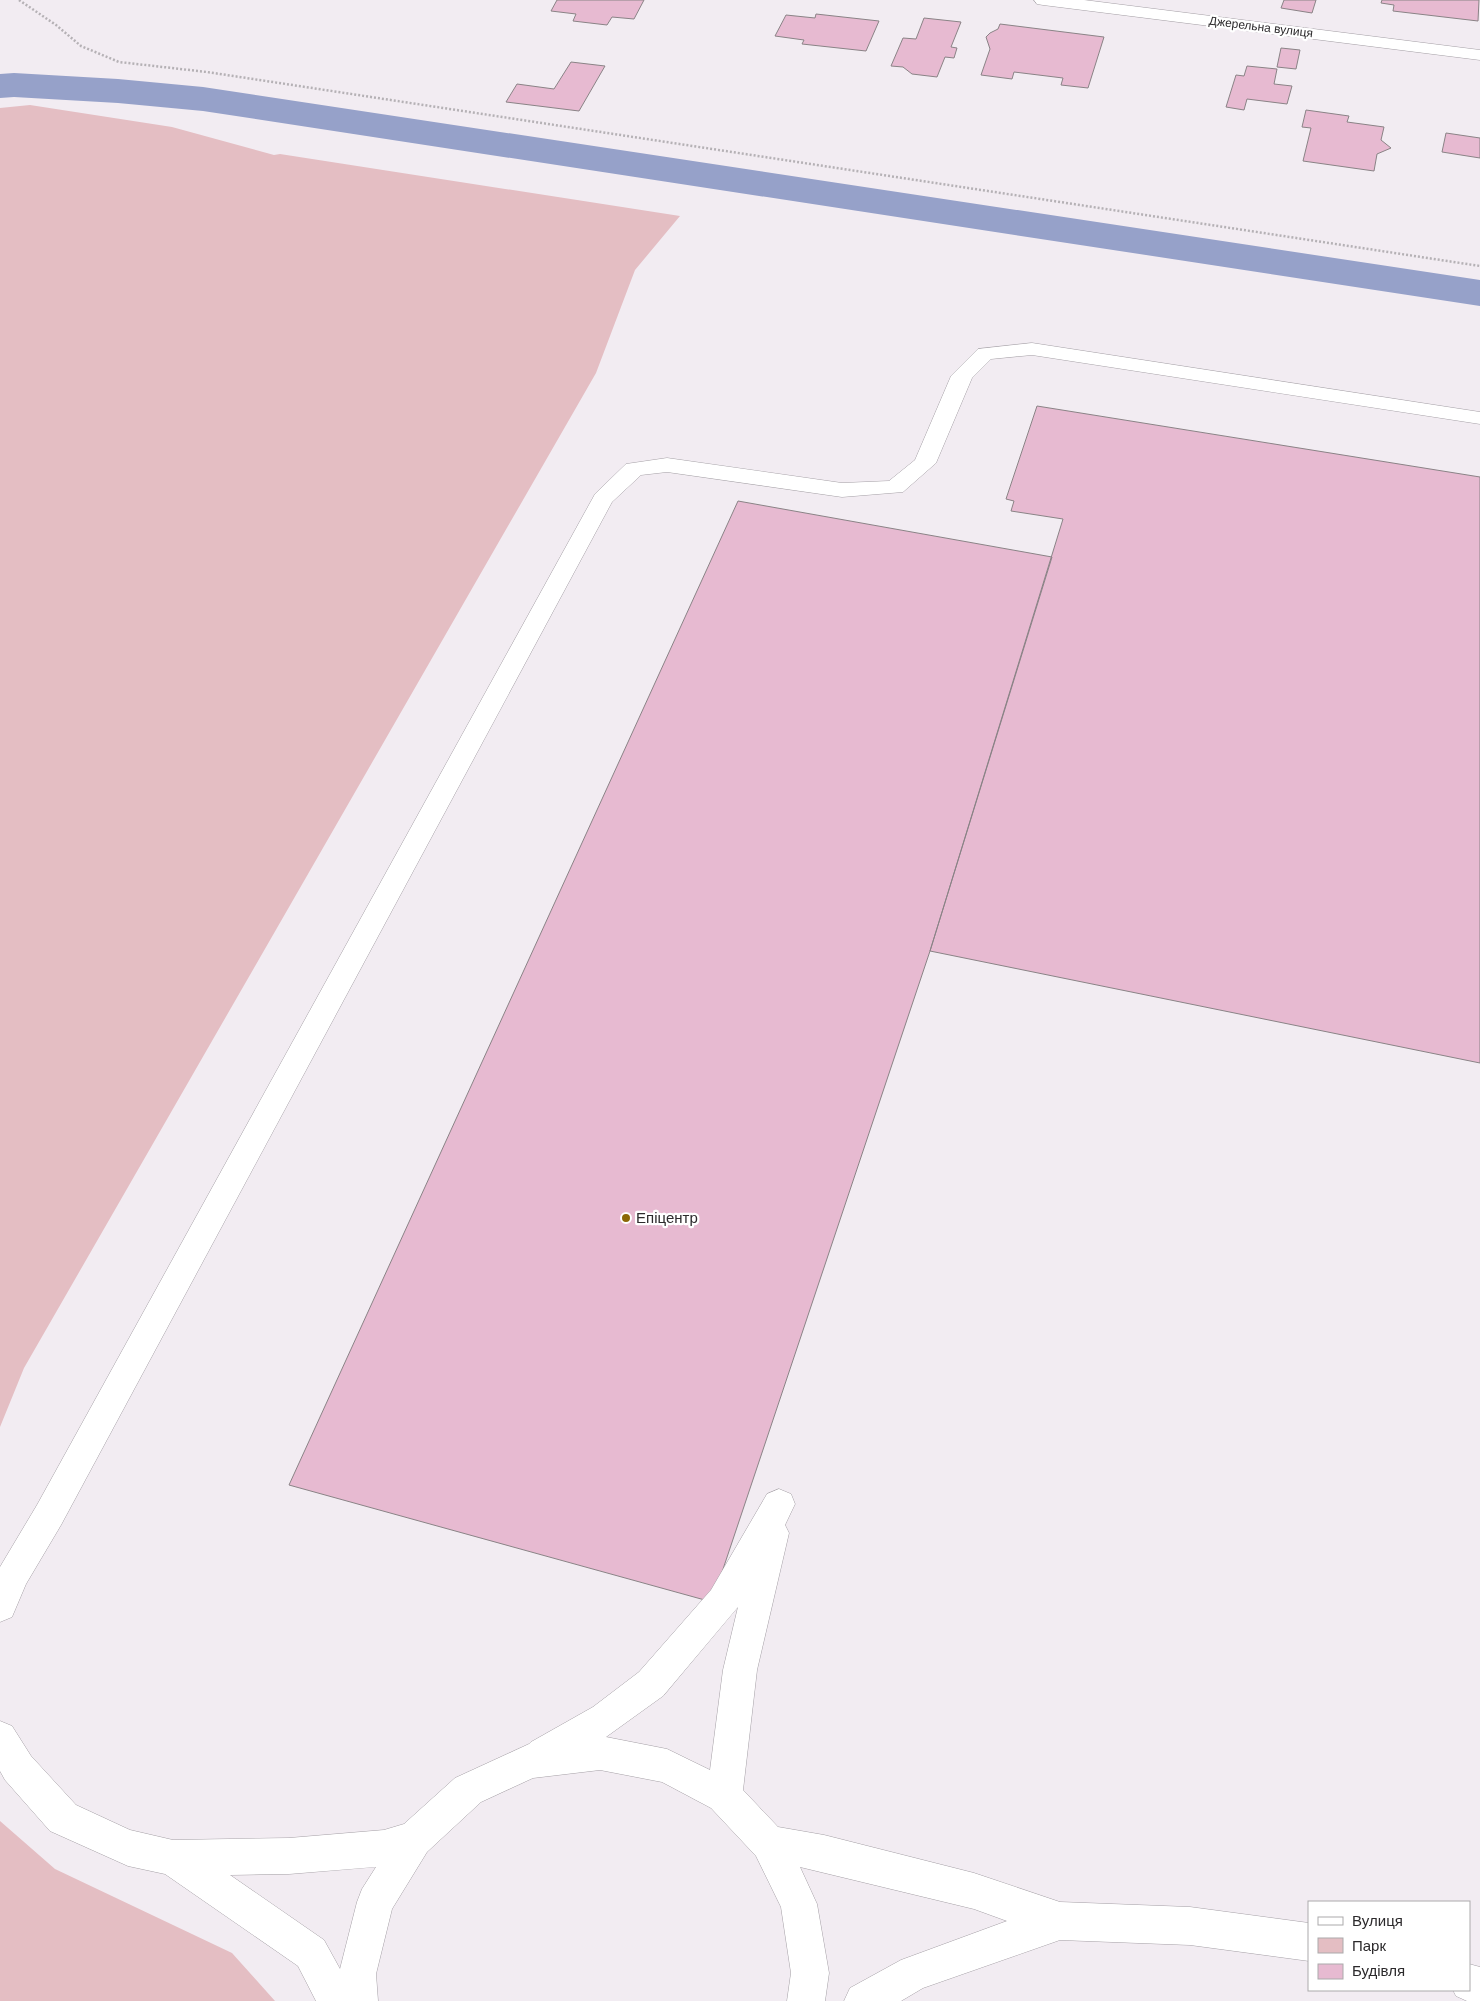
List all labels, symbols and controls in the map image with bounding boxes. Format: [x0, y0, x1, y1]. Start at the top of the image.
street label: Джерельна вулиця [1208, 14, 1314, 40]
place label: Епіцентр [636, 1209, 698, 1226]
marker: Епіцентр [620, 1212, 632, 1224]
legend [1308, 1901, 1470, 1991]
text: Вулиця [1352, 1912, 1403, 1929]
text: Парк [1352, 1937, 1386, 1954]
text: Будівля [1352, 1962, 1405, 1979]

